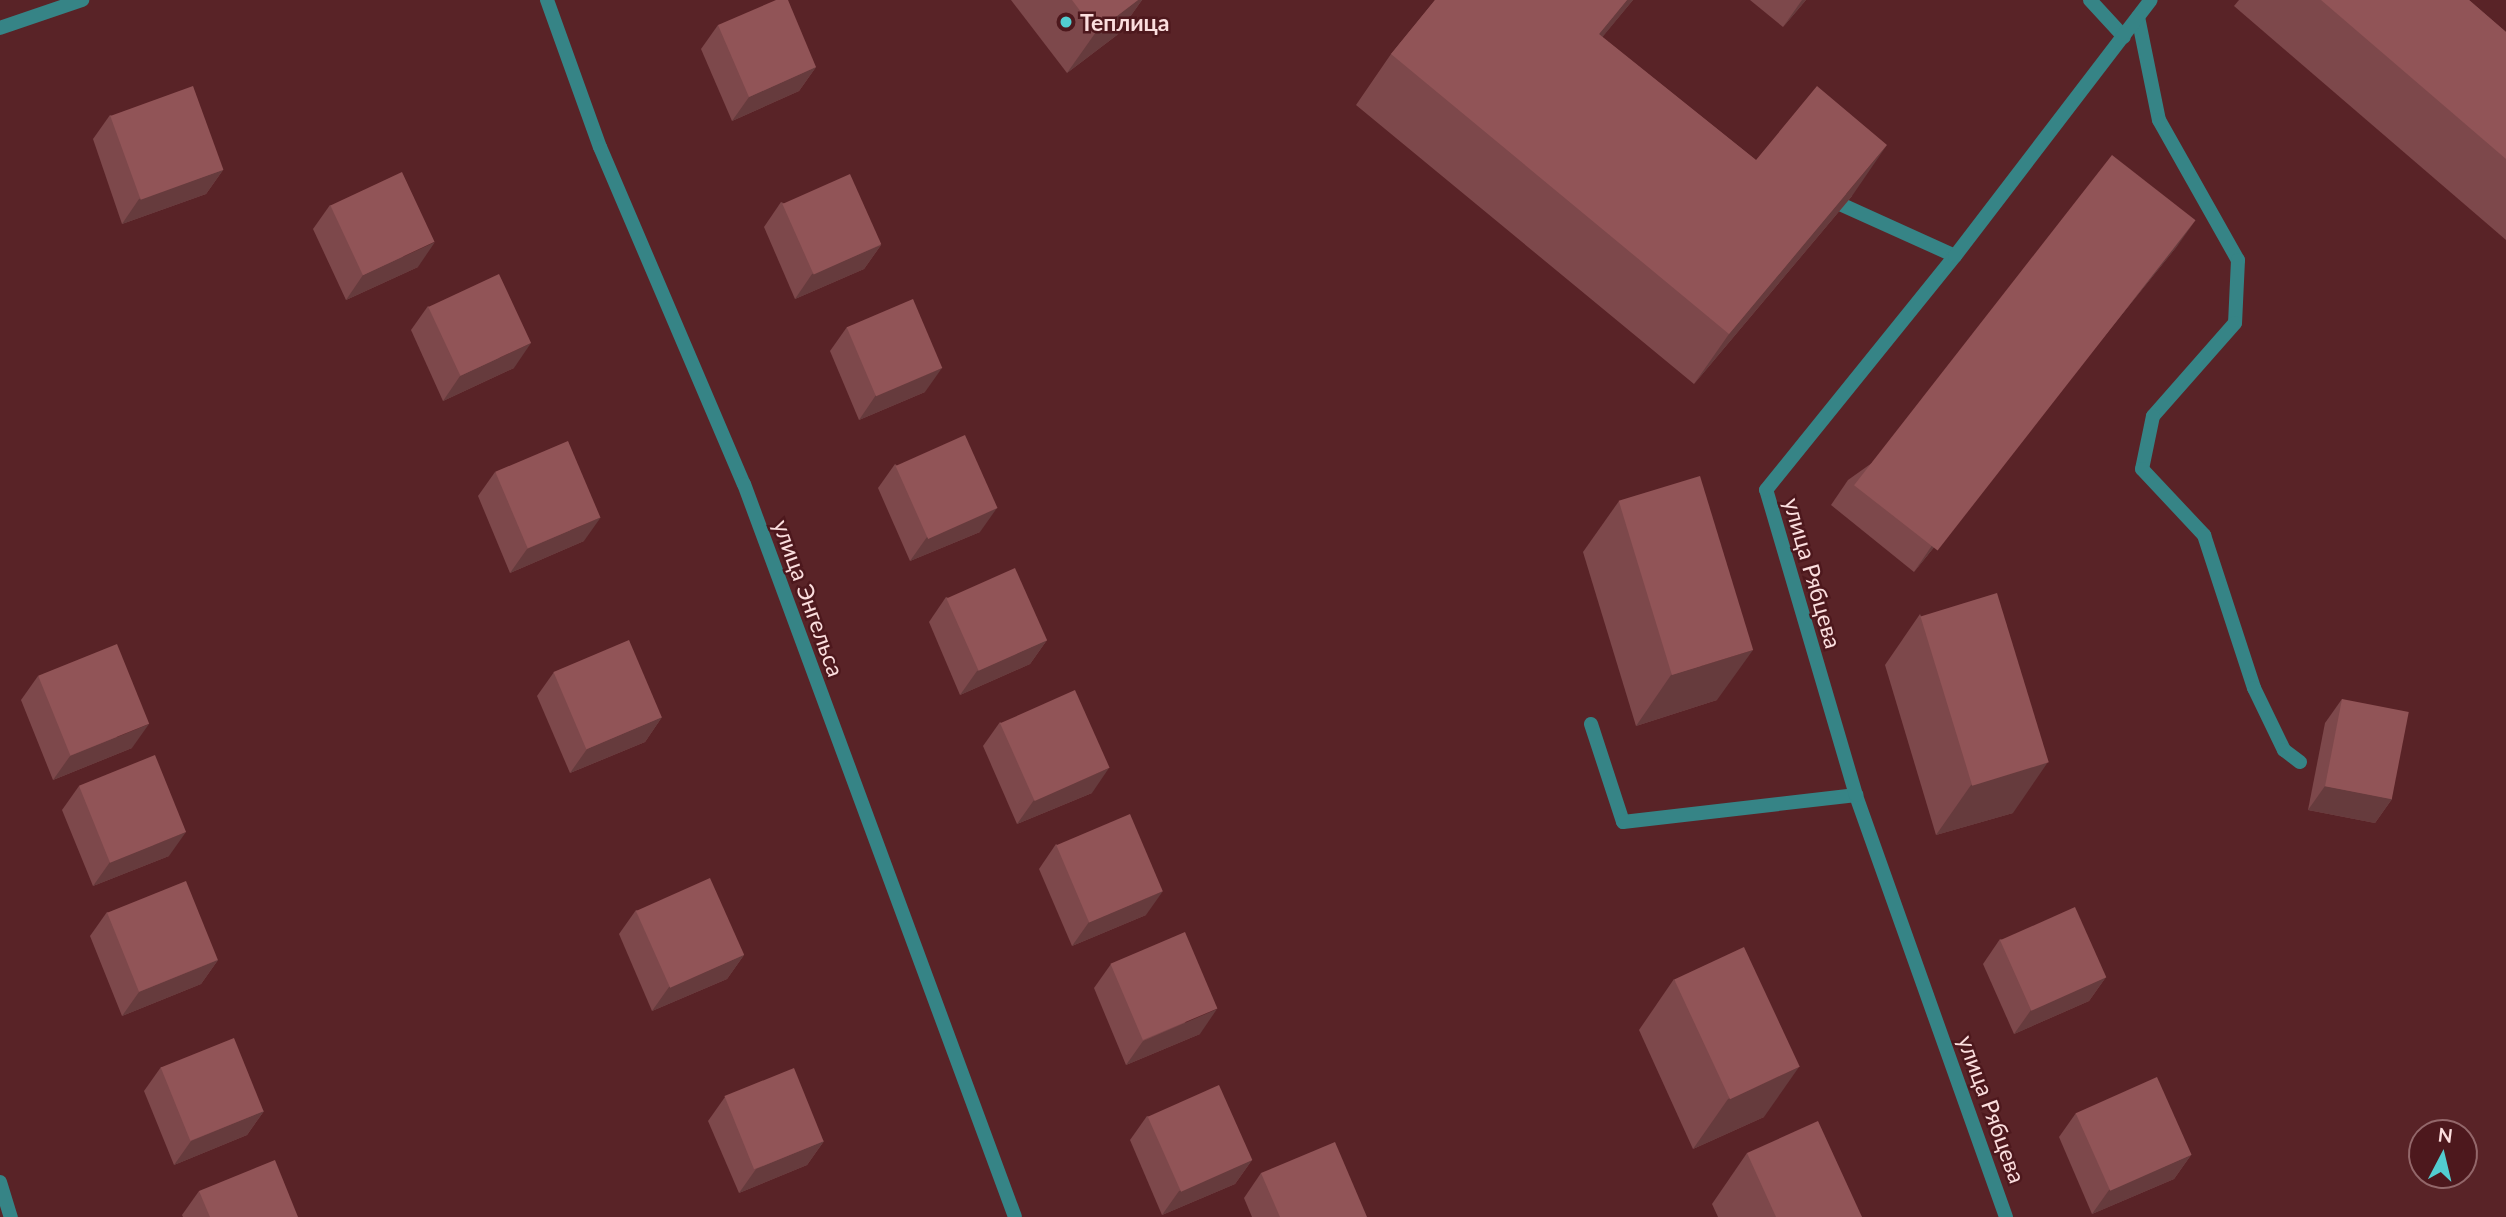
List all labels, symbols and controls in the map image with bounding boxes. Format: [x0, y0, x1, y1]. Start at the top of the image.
place label: Теплица [1080, 8, 1169, 36]
marker: Теплица [1058, 14, 1074, 30]
street label: улица Рябцева [1778, 495, 1848, 651]
street label: улица Энгельса [768, 516, 850, 680]
street label: улица Рябцева [1952, 1031, 2032, 1187]
north arrow [2408, 1119, 2478, 1189]
text: N [2437, 1122, 2454, 1147]

